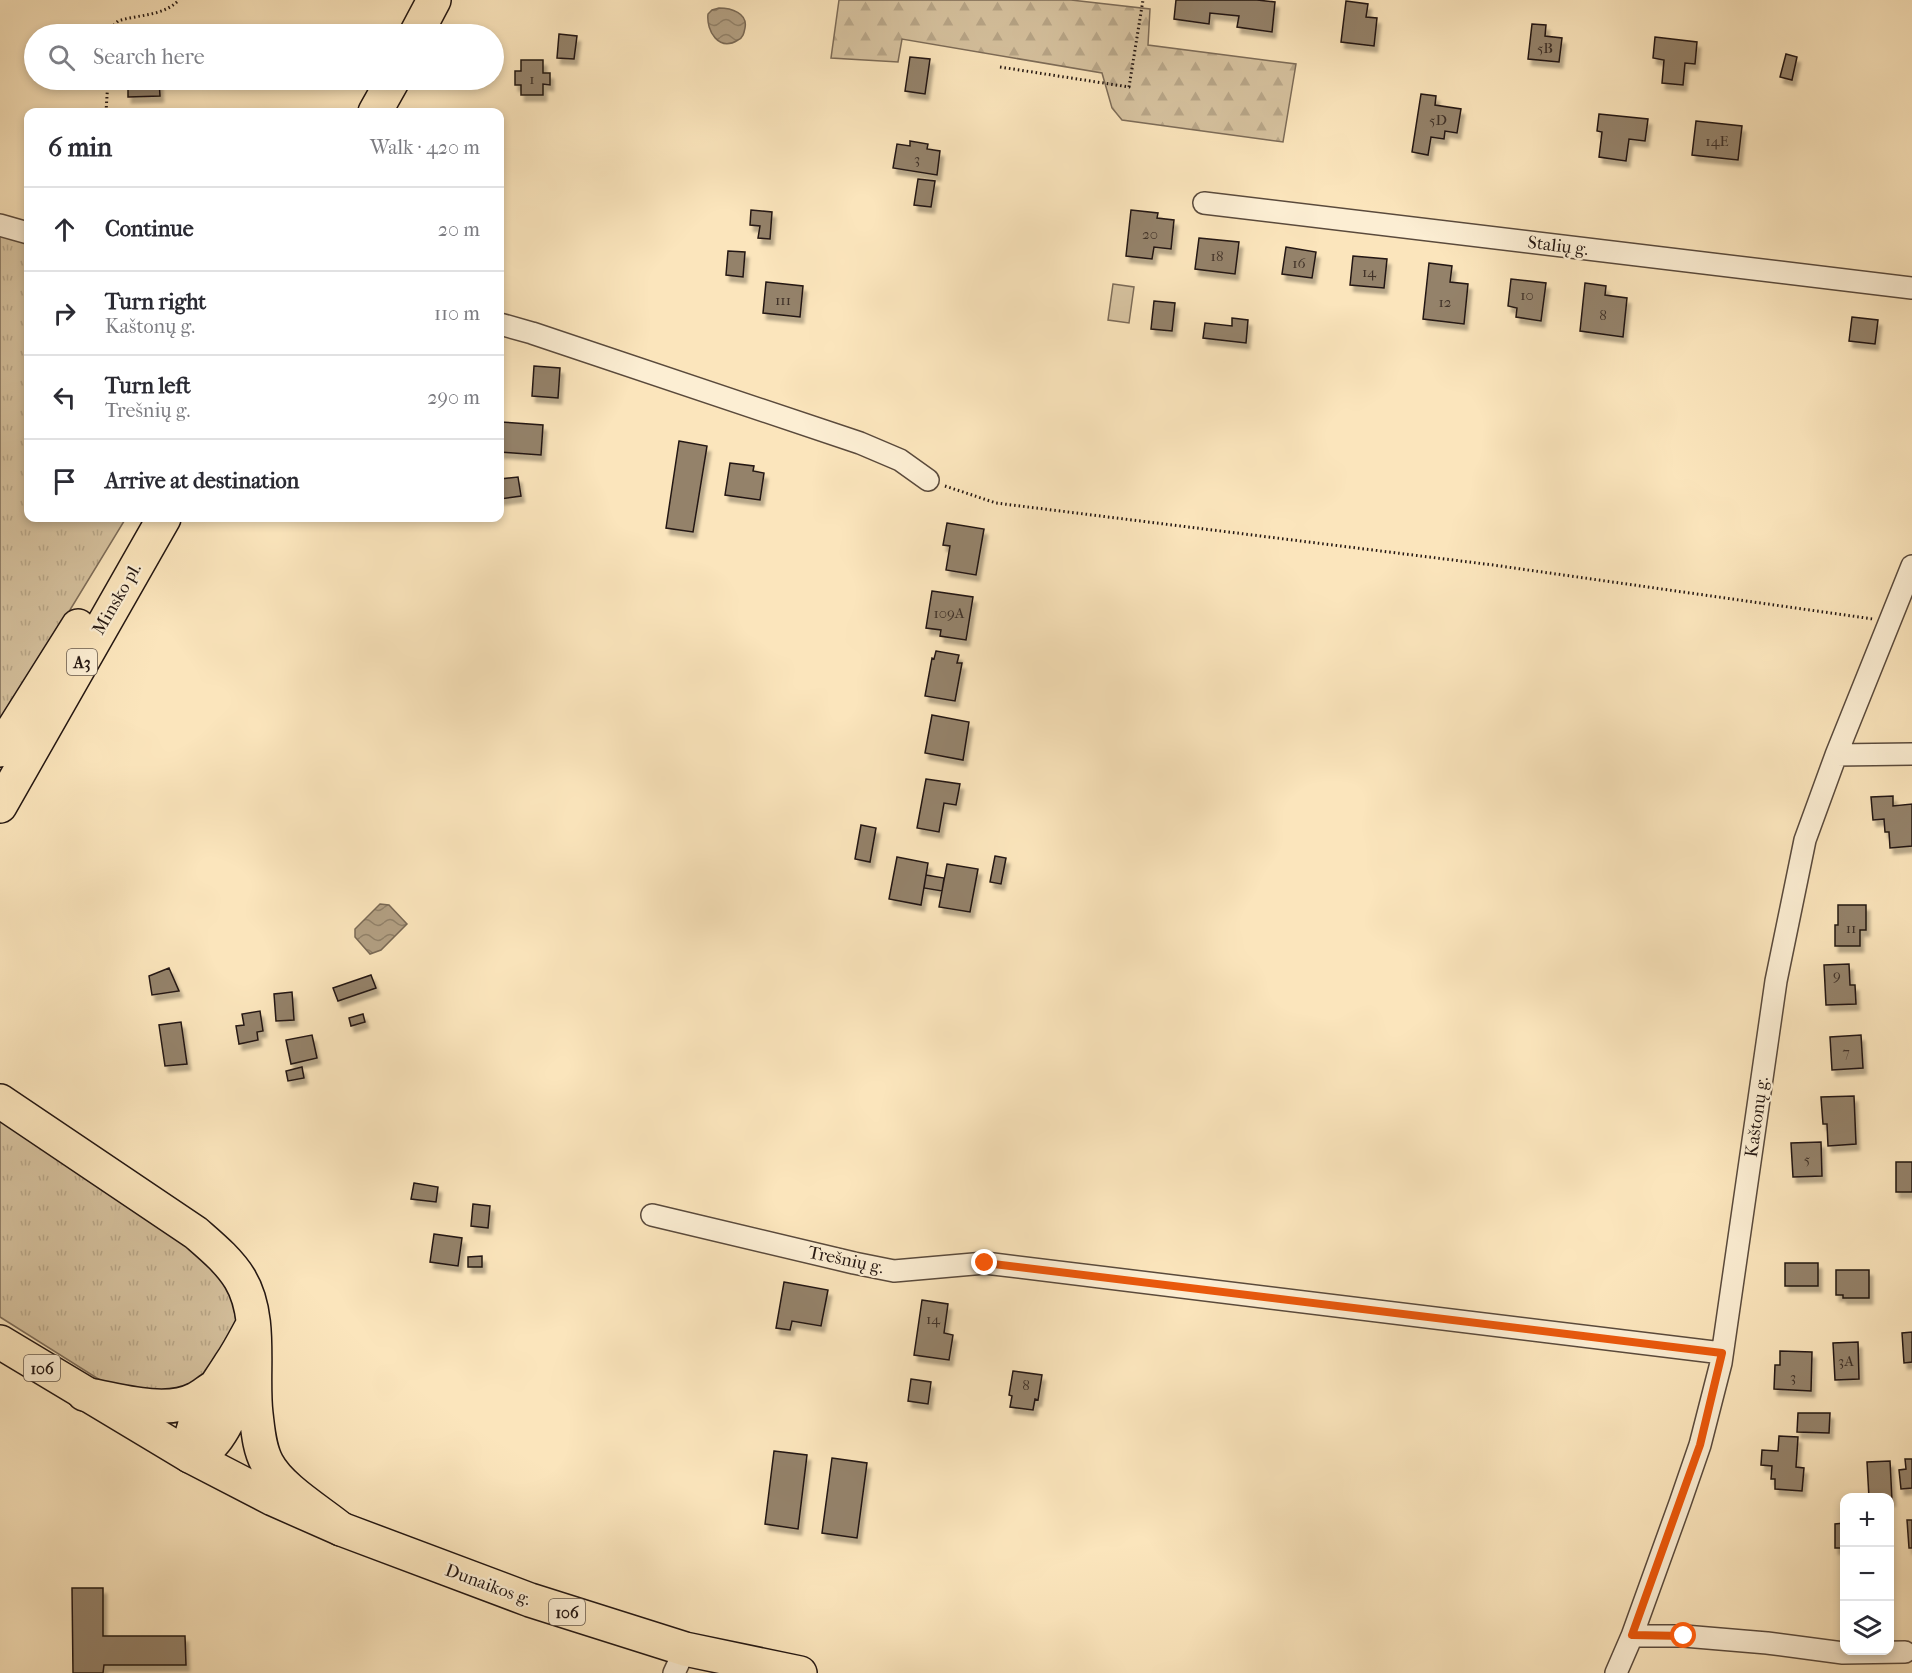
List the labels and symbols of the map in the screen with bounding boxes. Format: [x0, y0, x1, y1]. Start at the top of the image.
house number: 5B [1537, 39, 1553, 57]
house number: 1 [529, 70, 535, 88]
house number: 5D [1429, 111, 1447, 129]
house number: 14E [1705, 132, 1729, 150]
house number: 3 [914, 150, 920, 168]
house number: 20 [1142, 225, 1158, 243]
street label: Stalių g. [1526, 232, 1590, 260]
house number: 18 [1211, 247, 1223, 265]
house number: 16 [1292, 254, 1307, 272]
house number: 14 [1362, 263, 1377, 281]
house number: 10 [1520, 286, 1534, 304]
house number: 111 [775, 291, 791, 309]
house number: 12 [1438, 293, 1452, 311]
house number: 8 [1599, 306, 1607, 324]
street label: Minsko pl. [88, 560, 146, 638]
house number: 109A [933, 604, 965, 622]
road number: A3 [67, 649, 97, 675]
house number: 11 [1846, 919, 1856, 937]
house number: 9 [1833, 966, 1841, 984]
house number: 7 [1842, 1043, 1850, 1061]
street label: Kaštonų g. [1741, 1075, 1773, 1159]
house number: 5 [1804, 1150, 1810, 1168]
street label: Trešnių g. [806, 1242, 886, 1278]
route end [971, 1249, 997, 1275]
house number: 14 [926, 1310, 941, 1328]
house number: 3A [1838, 1352, 1854, 1370]
road number: 106 [24, 1355, 60, 1381]
house number: 3 [1790, 1368, 1796, 1386]
house number: 8 [1022, 1376, 1030, 1394]
street label: Dunaikos g. [442, 1560, 534, 1610]
road number: 106 [549, 1599, 585, 1625]
route start [1670, 1622, 1696, 1648]

